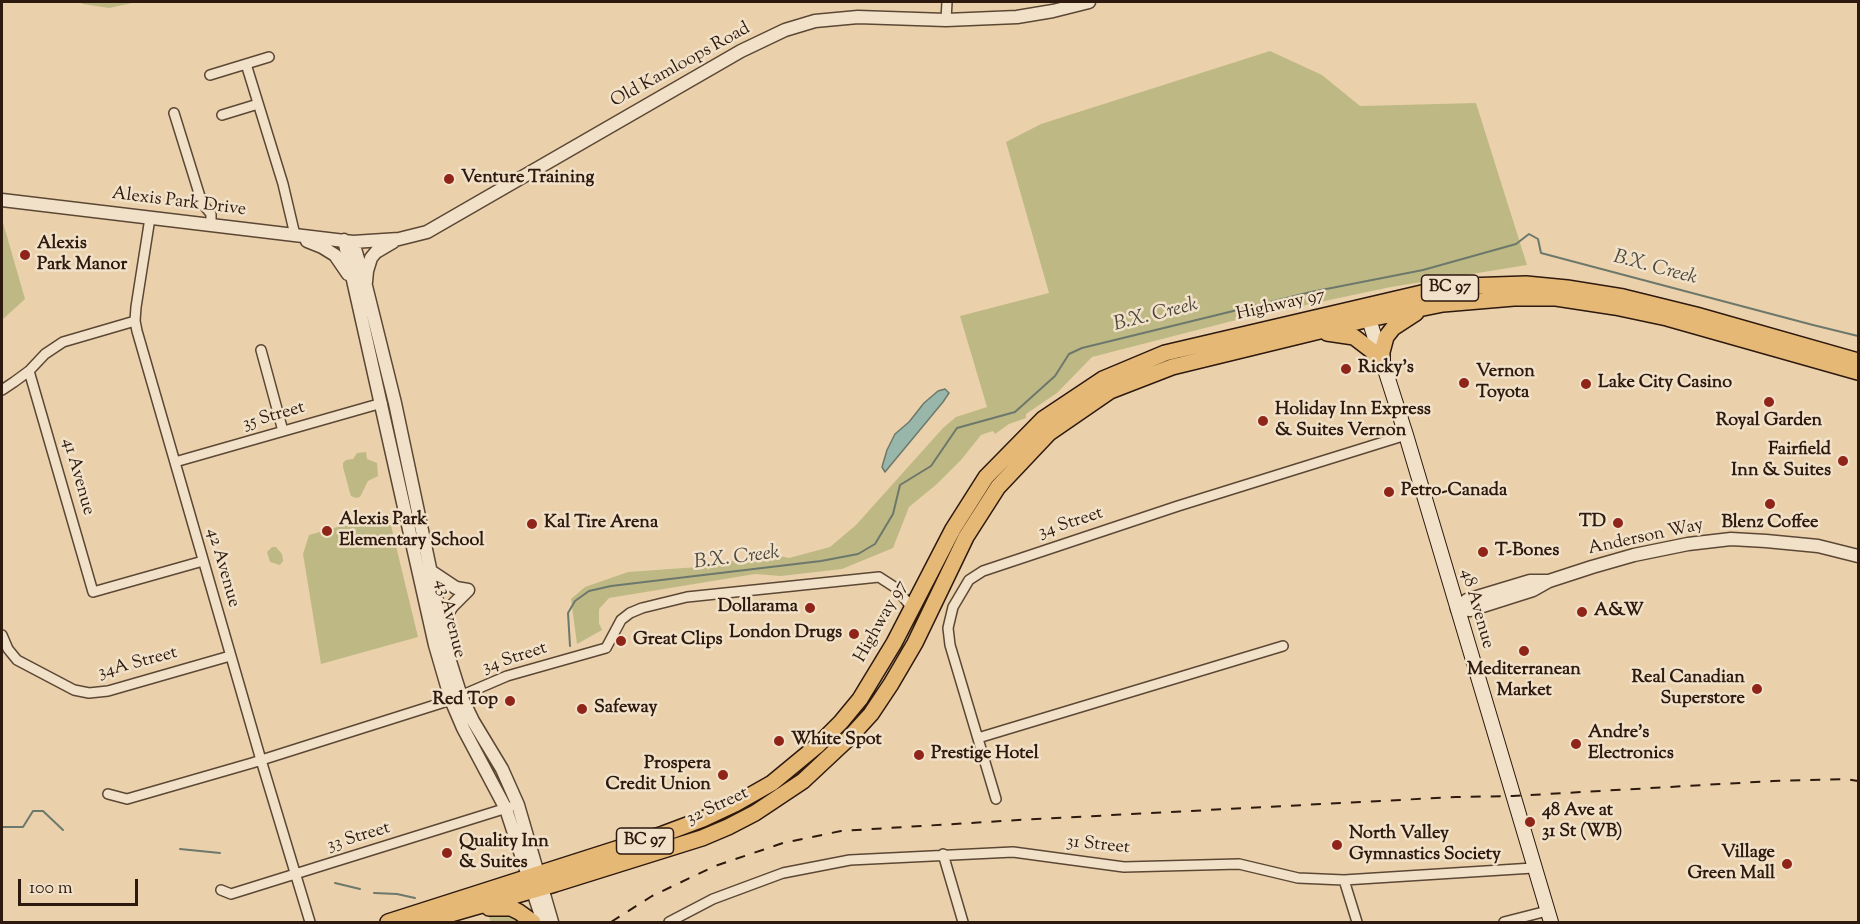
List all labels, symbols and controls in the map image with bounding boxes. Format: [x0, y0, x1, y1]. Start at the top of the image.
street label: Old Kamloops Road [607, 19, 755, 113]
place label: Venture Training [461, 168, 594, 190]
marker: Venture Training [442, 172, 456, 186]
street label: Alexis Park Drive [111, 184, 247, 222]
place label: Alexis Park Manor [37, 234, 127, 276]
water label: B.X. Creek [1610, 246, 1700, 292]
marker: Alexis Park Manor [18, 248, 32, 262]
road number: BC 97 [1422, 275, 1478, 301]
street label: Highway 97 [1234, 285, 1328, 327]
water label: B.X. Creek [1111, 294, 1201, 338]
place label: Ricky's [1358, 358, 1414, 380]
marker: Ricky's [1339, 362, 1353, 376]
place label: Vernon Toyota [1476, 362, 1535, 404]
place label: Lake City Casino [1598, 373, 1732, 395]
marker: Vernon Toyota [1457, 376, 1471, 390]
marker: Lake City Casino [1579, 377, 1593, 391]
marker: Royal Garden [1762, 395, 1776, 409]
street label: 35 Street [240, 398, 308, 436]
place label: Holiday Inn Express & Suites Vernon [1275, 400, 1431, 442]
place label: Royal Garden [1716, 411, 1822, 433]
marker: Holiday Inn Express & Suites Vernon [1256, 414, 1270, 428]
street label: 41 Avenue [56, 436, 98, 518]
place label: Fairfield Inn & Suites [1731, 440, 1831, 482]
marker: Fairfield Inn & Suites [1836, 454, 1850, 468]
place label: Petro-Canada [1401, 481, 1507, 503]
marker: Petro-Canada [1382, 485, 1396, 499]
marker: Blenz Coffee [1763, 497, 1777, 511]
street label: 34 Street [1036, 503, 1106, 545]
place label: Alexis Park Elementary School [339, 510, 484, 552]
place label: TD [1579, 512, 1606, 534]
place label: Kal Tire Arena [544, 513, 658, 535]
place label: Blenz Coffee [1722, 513, 1818, 535]
street label: Anderson Way [1586, 515, 1706, 561]
marker: TD [1611, 516, 1625, 530]
marker: Kal Tire Arena [525, 517, 539, 531]
marker: Alexis Park Elementary School [320, 524, 334, 538]
street label: 42 Avenue [200, 526, 244, 610]
place label: T-Bones [1495, 541, 1559, 563]
water label: B.X. Creek [693, 542, 781, 576]
marker: T-Bones [1476, 545, 1490, 559]
street label: 48 Avenue [1454, 567, 1498, 651]
street label: 43 Avenue [429, 577, 469, 661]
street label: Highway 97 [851, 577, 913, 667]
place label: Dollarama [718, 597, 798, 619]
marker: Dollarama [803, 601, 817, 615]
place label: A&W [1594, 601, 1644, 623]
marker: A&W [1575, 605, 1589, 619]
place label: London Drugs [729, 623, 842, 645]
marker: London Drugs [847, 627, 861, 641]
place label: Great Clips [633, 630, 723, 652]
marker: Great Clips [614, 634, 628, 648]
street label: 34 Street [480, 638, 550, 680]
street label: 34A Street [96, 643, 180, 685]
marker: Mediterranean Market [1517, 644, 1531, 658]
place label: Mediterranean Market [1467, 660, 1581, 702]
place label: Real Canadian Superstore [1632, 668, 1745, 710]
marker: Real Canadian Superstore [1750, 682, 1764, 696]
place label: Red Top [432, 690, 498, 712]
marker: Red Top [503, 694, 517, 708]
place label: Safeway [594, 698, 657, 720]
marker: Safeway [575, 702, 589, 716]
place label: Andre's Electronics [1588, 723, 1674, 766]
place label: White Spot [791, 730, 882, 752]
marker: White Spot [772, 734, 786, 748]
marker: Andre's Electronics [1569, 737, 1583, 751]
place label: Prestige Hotel [931, 744, 1039, 766]
marker: Prestige Hotel [912, 748, 926, 762]
place label: Prospera Credit Union [606, 754, 711, 796]
marker: Prospera Credit Union [716, 768, 730, 782]
street label: 32 Street [684, 783, 752, 831]
place label: 48 Ave at 31 St (WB) [1542, 801, 1622, 844]
marker: 48 Ave at 31 St (WB) [1523, 815, 1537, 829]
street label: 33 Street [325, 818, 393, 858]
place label: North Valley Gymnastics Society [1349, 824, 1501, 866]
road number: BC 97 [616, 828, 674, 854]
place label: Quality Inn & Suites [459, 832, 549, 874]
street label: 31 Street [1065, 832, 1131, 860]
marker: North Valley Gymnastics Society [1330, 838, 1344, 852]
place label: Village Green Mall [1687, 843, 1775, 886]
marker: Quality Inn & Suites [440, 846, 454, 860]
marker: Village Green Mall [1780, 857, 1794, 871]
scale bar [21, 867, 141, 905]
text: 100 m [29, 876, 73, 902]

